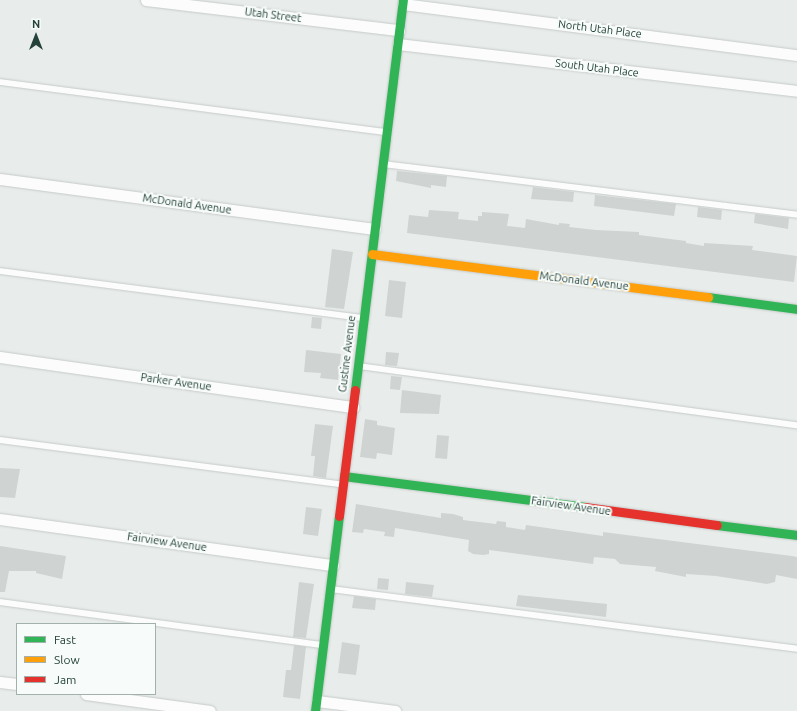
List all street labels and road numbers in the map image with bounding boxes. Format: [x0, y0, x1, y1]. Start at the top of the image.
street label: Utah Street [244, 5, 302, 25]
street label: North Utah Place [557, 17, 643, 41]
street label: South Utah Place [554, 56, 640, 80]
street label: McDonald Avenue [142, 191, 232, 217]
street label: McDonald Avenue [539, 269, 629, 293]
street label: Gustine Avenue [336, 315, 358, 393]
street label: Parker Avenue [140, 370, 212, 394]
street label: Fairview Avenue [530, 494, 612, 518]
street label: Fairview Avenue [126, 530, 208, 554]

